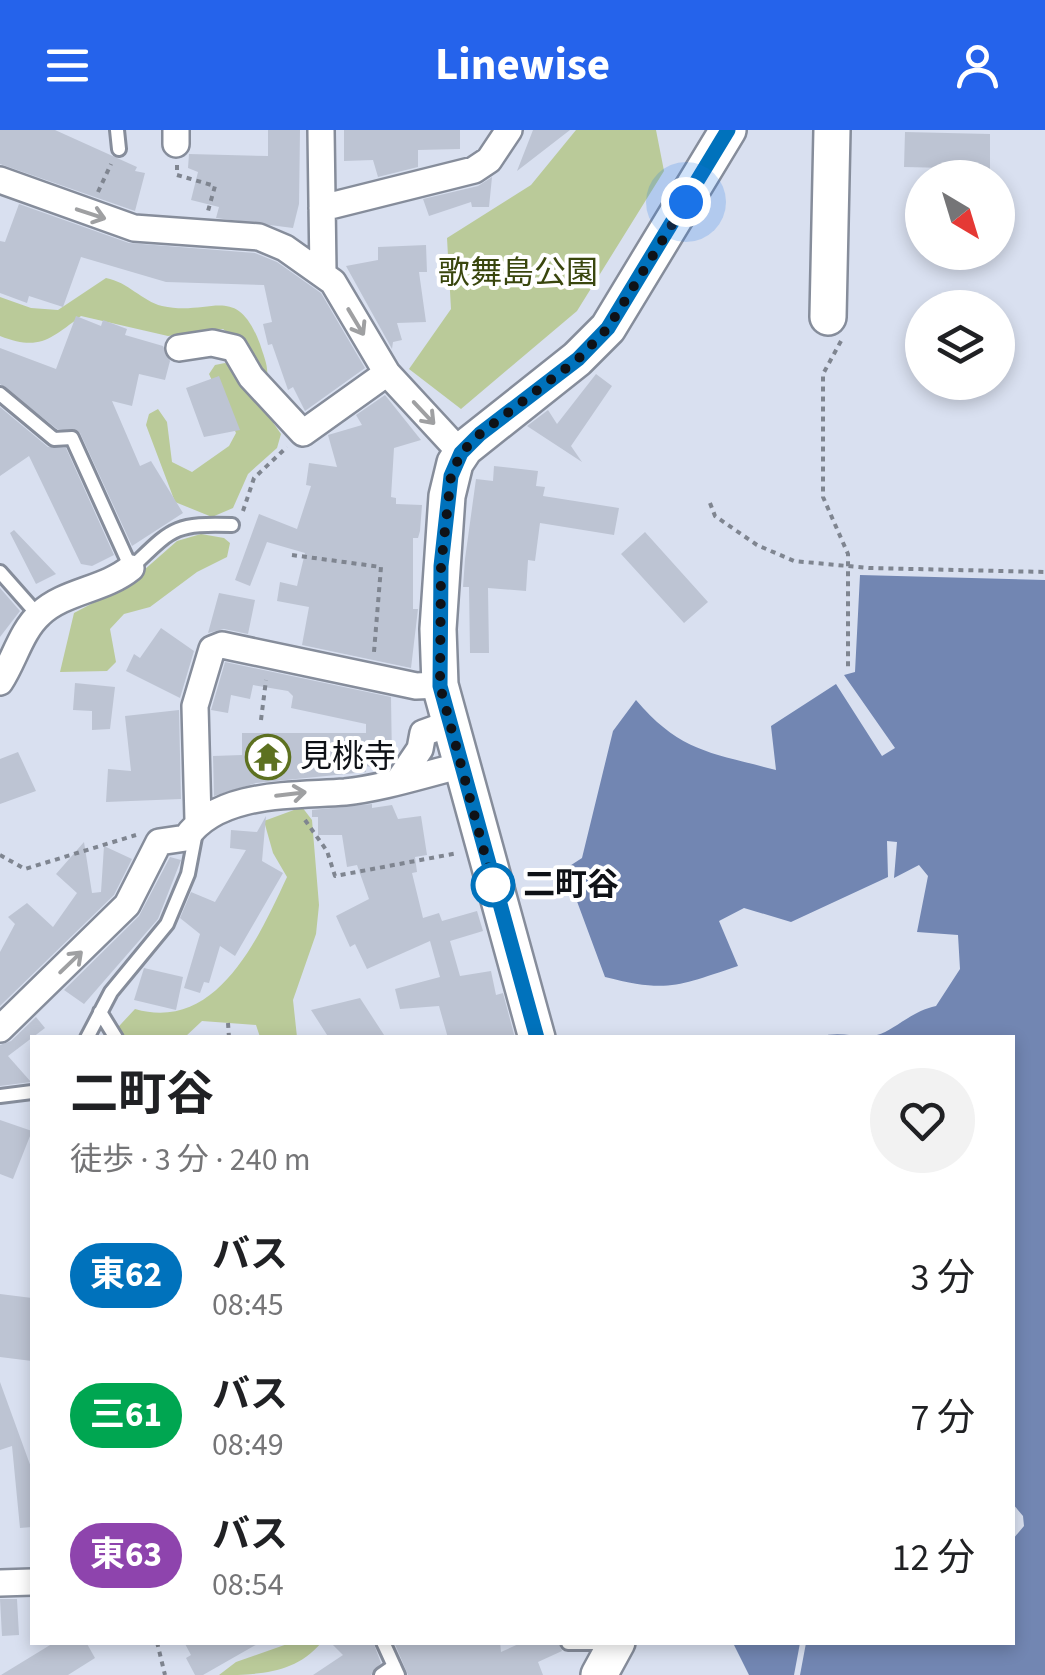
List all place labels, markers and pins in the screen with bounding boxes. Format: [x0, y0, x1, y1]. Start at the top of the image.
temple icon: 見桃寺 [245, 734, 291, 780]
place label: 見桃寺 [300, 734, 396, 780]
place label: 二町谷 [523, 862, 619, 908]
marker: 二町谷 [472, 864, 514, 906]

